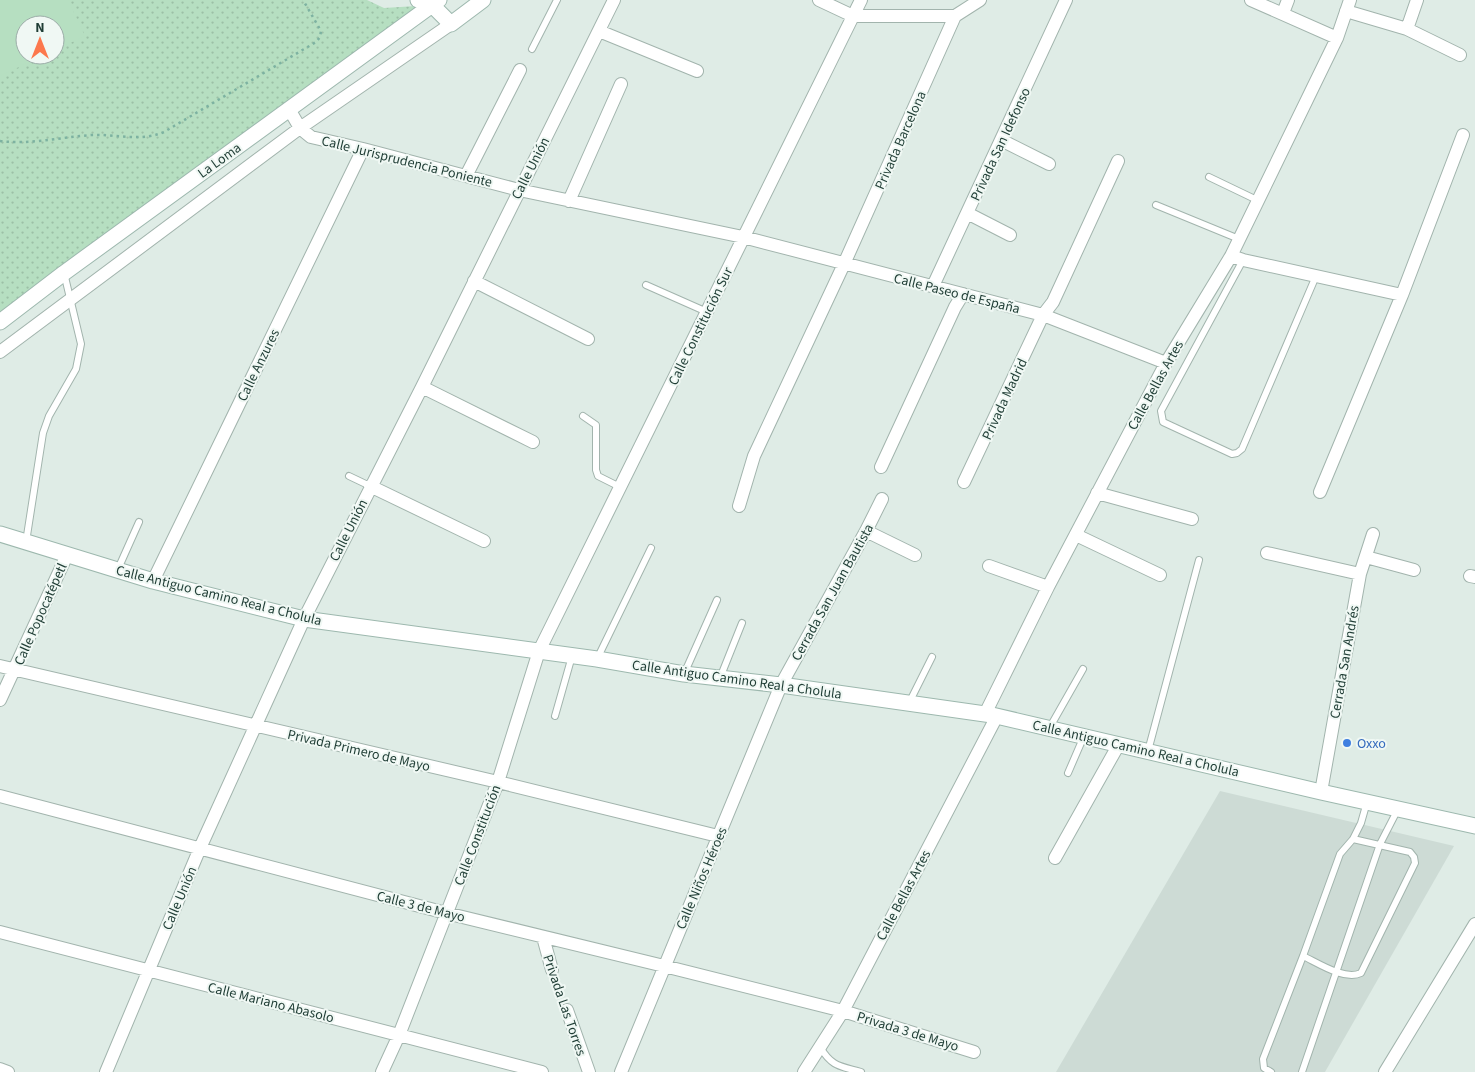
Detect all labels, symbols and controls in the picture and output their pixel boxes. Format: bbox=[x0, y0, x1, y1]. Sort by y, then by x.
north arrow bbox=[15, 15, 65, 65]
text: N bbox=[35, 18, 45, 38]
street label: Privada San Idefonso bbox=[966, 84, 1036, 204]
street label: Privada Barcelona bbox=[870, 88, 932, 193]
street label: Calle Jurisprudencia Poniente bbox=[319, 131, 494, 193]
street label: Calle Unión bbox=[507, 134, 555, 203]
street label: La Loma bbox=[194, 138, 246, 183]
street label: Calle Constitución Sur bbox=[664, 264, 738, 389]
street label: Calle Paseo de España bbox=[891, 269, 1022, 319]
street label: Calle Anzures bbox=[233, 326, 285, 405]
street label: Calle Bellas Artes bbox=[1123, 337, 1189, 434]
street label: Privada Madrid bbox=[977, 355, 1033, 444]
street label: Calle Unión bbox=[325, 496, 373, 565]
street label: Cerrada San Juan Bautista bbox=[787, 520, 879, 665]
street label: Calle Popocatépetl bbox=[9, 560, 73, 669]
street label: Calle Antiguo Camino Real a Cholula bbox=[114, 561, 324, 631]
street label: Cerrada San Andrés bbox=[1325, 604, 1365, 720]
street label: Calle Antiguo Camino Real a Cholula bbox=[631, 655, 843, 705]
street label: Calle Antiguo Camino Real a Cholula bbox=[1031, 715, 1241, 783]
street label: Privada Primero de Mayo bbox=[285, 725, 432, 777]
place label: Oxxo bbox=[1357, 734, 1386, 754]
marker: Oxxo bbox=[1341, 737, 1353, 749]
street label: Calle Constitución bbox=[450, 782, 506, 889]
street label: Calle Niños Héroes bbox=[671, 824, 733, 933]
street label: Calle Bellas Artes bbox=[872, 847, 936, 944]
street label: Calle Unión bbox=[158, 864, 202, 933]
street label: Calle 3 de Mayo bbox=[374, 886, 467, 928]
street label: Privada Las Torres bbox=[537, 952, 591, 1059]
street label: Calle Mariano Abasolo bbox=[206, 978, 336, 1028]
street label: Privada 3 de Mayo bbox=[854, 1007, 961, 1057]

